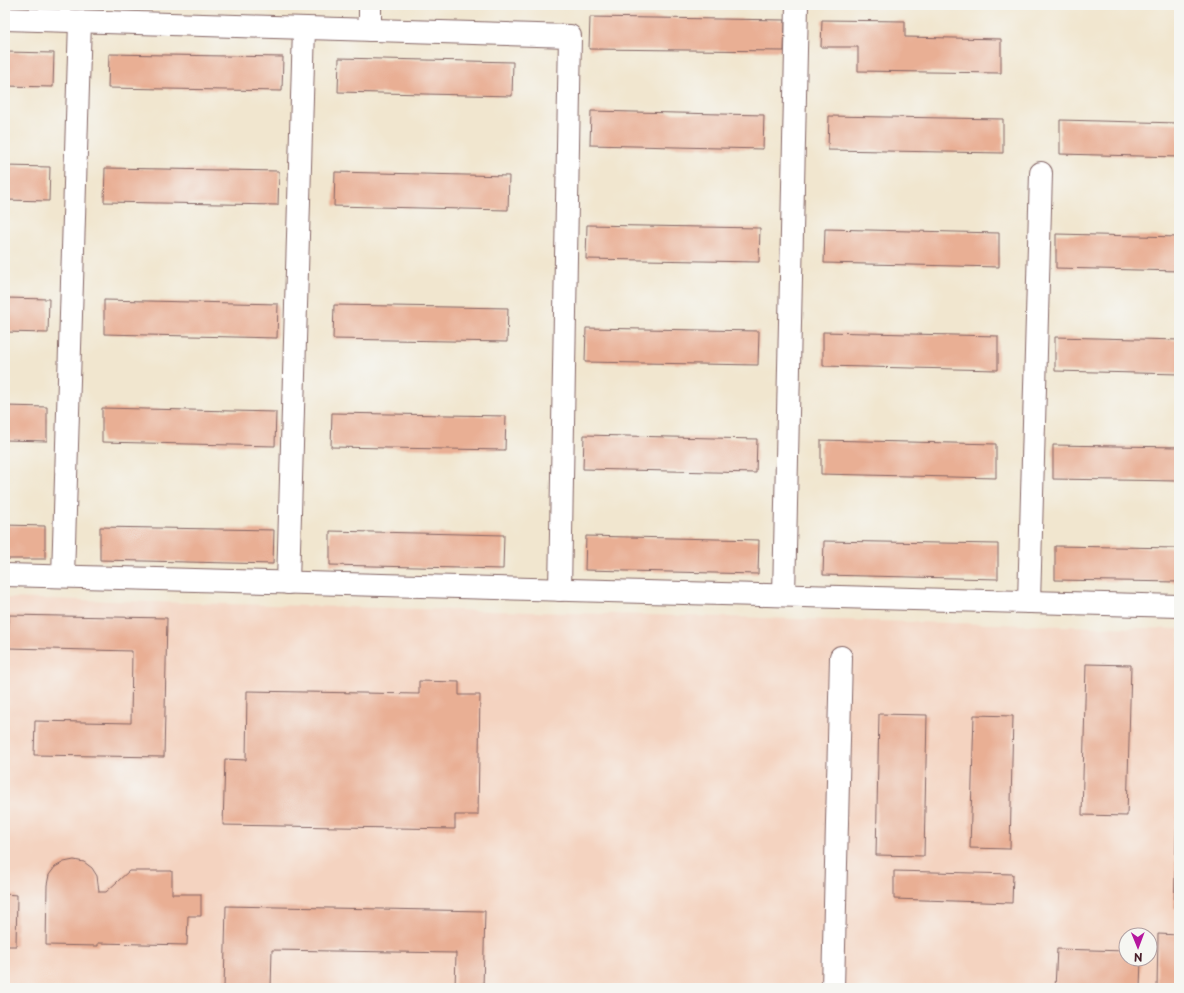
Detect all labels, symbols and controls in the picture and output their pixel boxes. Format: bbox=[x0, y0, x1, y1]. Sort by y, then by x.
north arrow bbox=[1118, 927, 1158, 967]
text: N bbox=[1133, 949, 1143, 966]

